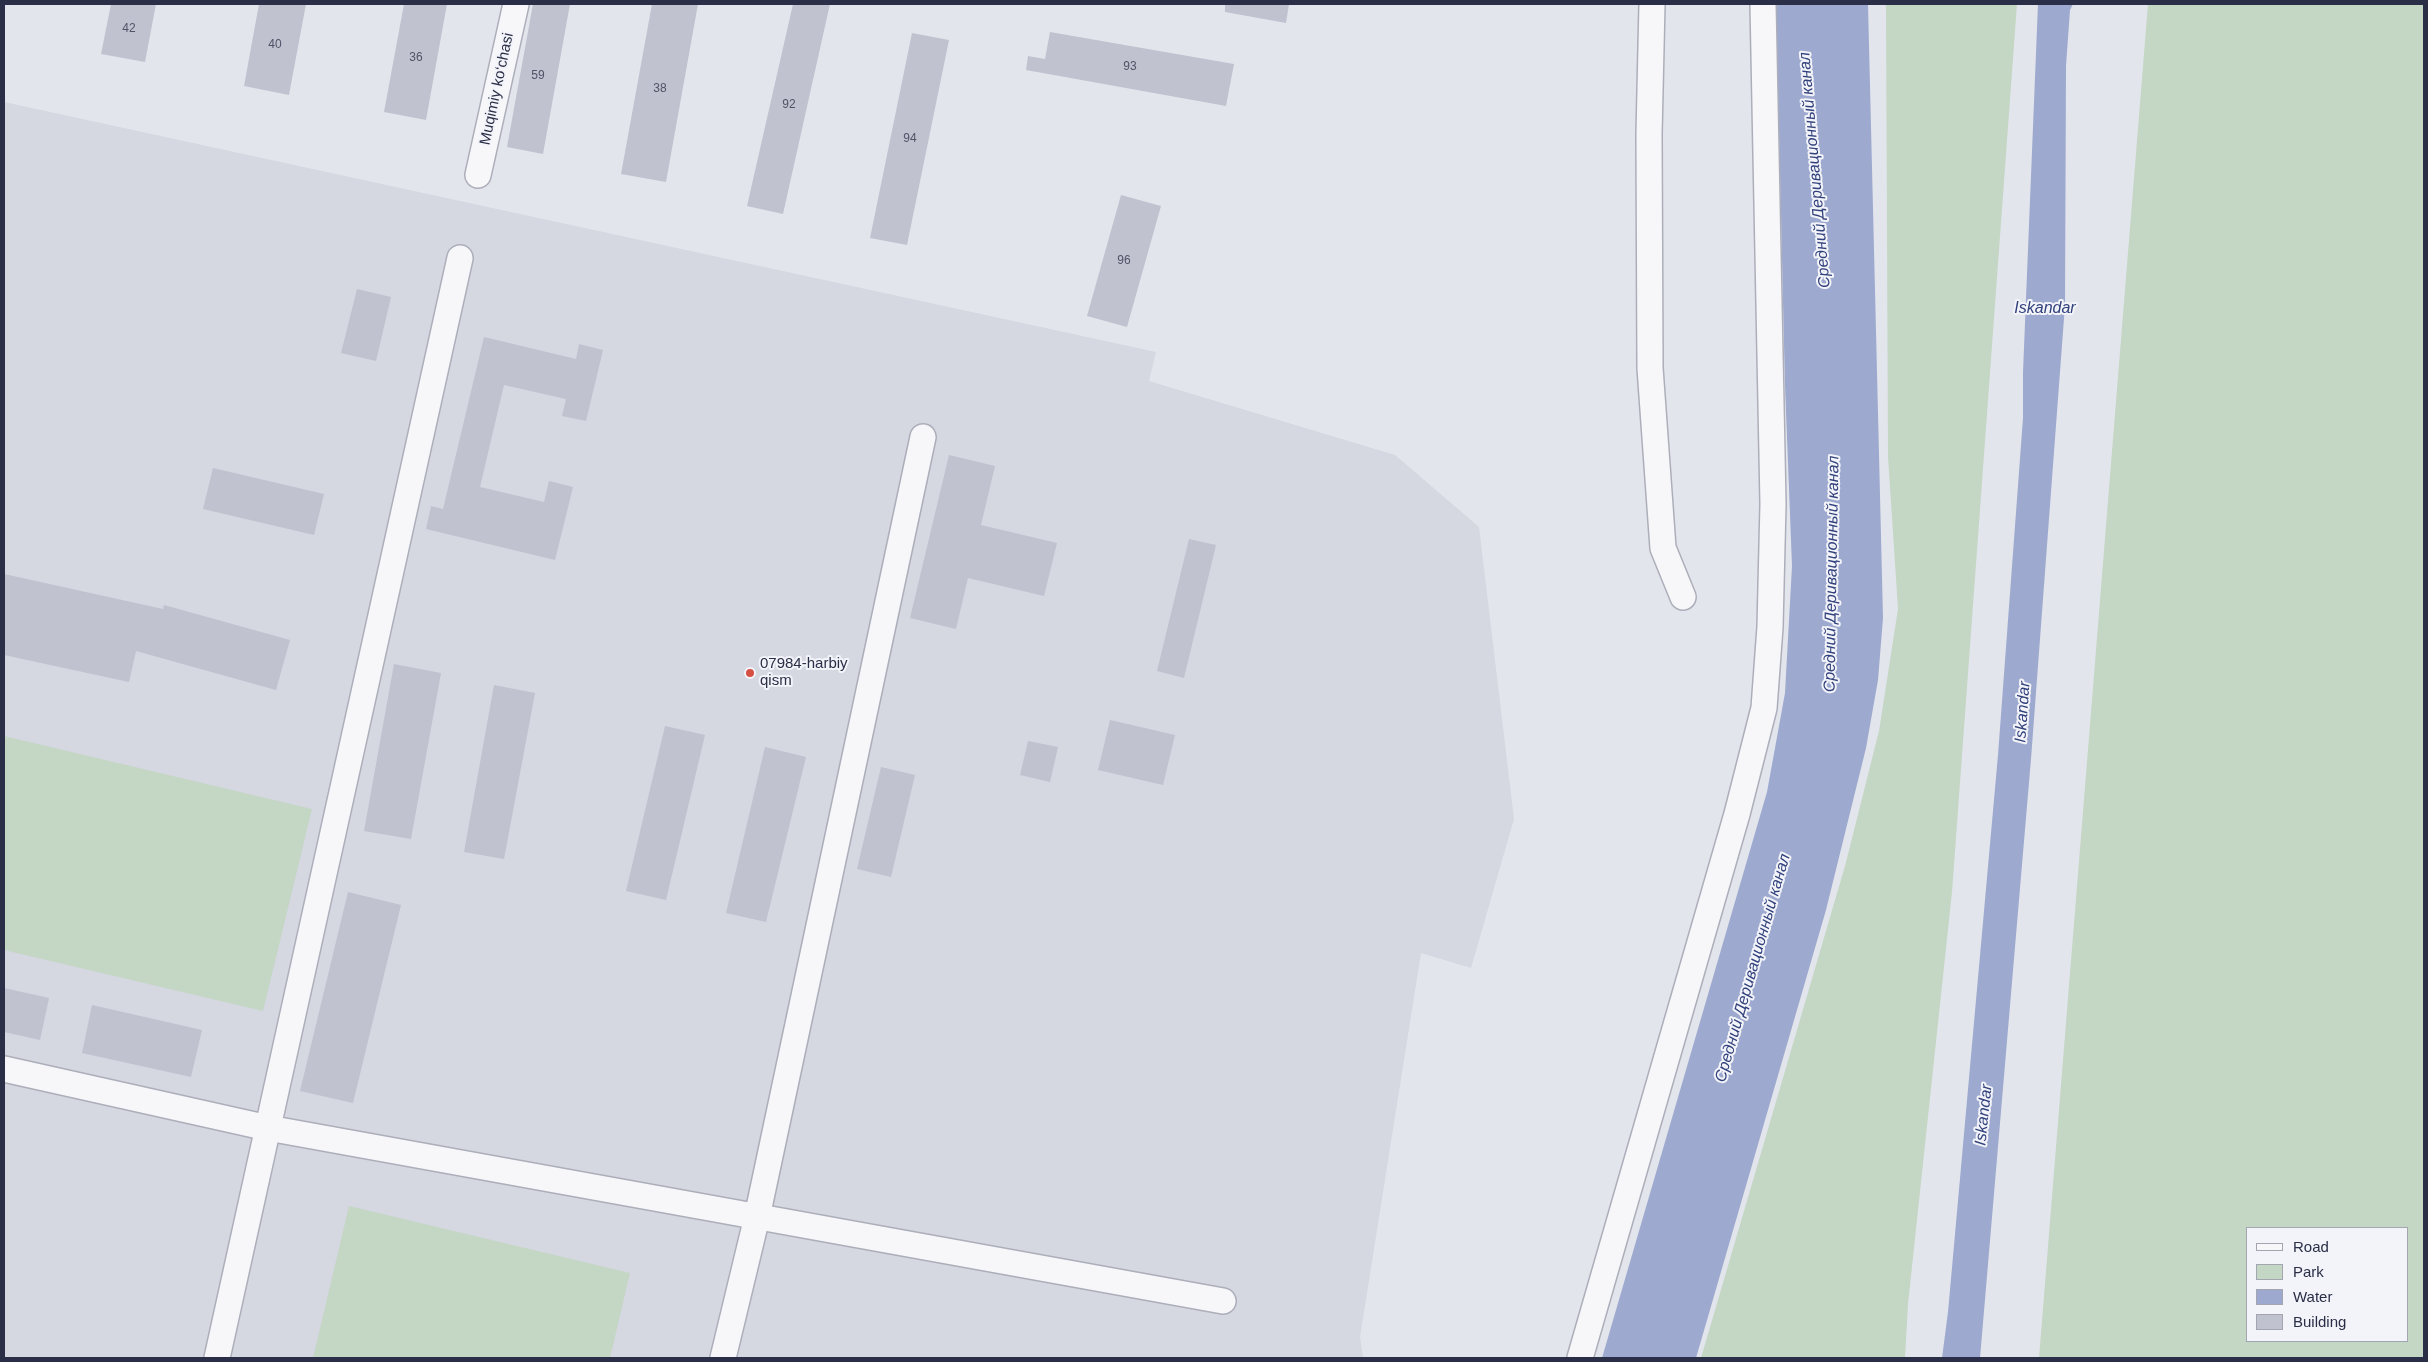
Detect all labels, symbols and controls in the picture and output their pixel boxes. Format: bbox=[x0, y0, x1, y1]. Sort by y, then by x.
house number: 42 bbox=[122, 22, 136, 36]
street label: Muqimiy ko‘chasi bbox=[476, 31, 518, 147]
house number: 40 bbox=[268, 38, 282, 52]
house number: 36 bbox=[409, 51, 423, 65]
water label: Средний Деривационный канал bbox=[1795, 51, 1835, 289]
house number: 93 bbox=[1123, 60, 1137, 74]
house number: 59 bbox=[531, 69, 545, 83]
house number: 38 bbox=[653, 82, 667, 96]
house number: 92 bbox=[782, 98, 796, 112]
house number: 94 bbox=[903, 132, 917, 146]
house number: 96 bbox=[1117, 254, 1131, 268]
water label: Iskandar bbox=[2014, 299, 2076, 319]
water label: Средний Деривационный канал bbox=[1820, 456, 1844, 692]
place label: 07984-harbiy qism bbox=[760, 655, 848, 690]
marker: 07984-harbiy qism bbox=[744, 667, 756, 679]
water label: Iskandar bbox=[2011, 681, 2035, 743]
water label: Средний Деривационный канал bbox=[1711, 852, 1795, 1084]
water label: Iskandar bbox=[1971, 1083, 1997, 1147]
legend bbox=[2246, 1227, 2408, 1342]
text: Road bbox=[2293, 1238, 2329, 1255]
text: Park bbox=[2293, 1263, 2324, 1280]
text: Water bbox=[2293, 1288, 2332, 1305]
text: Building bbox=[2293, 1313, 2346, 1330]

